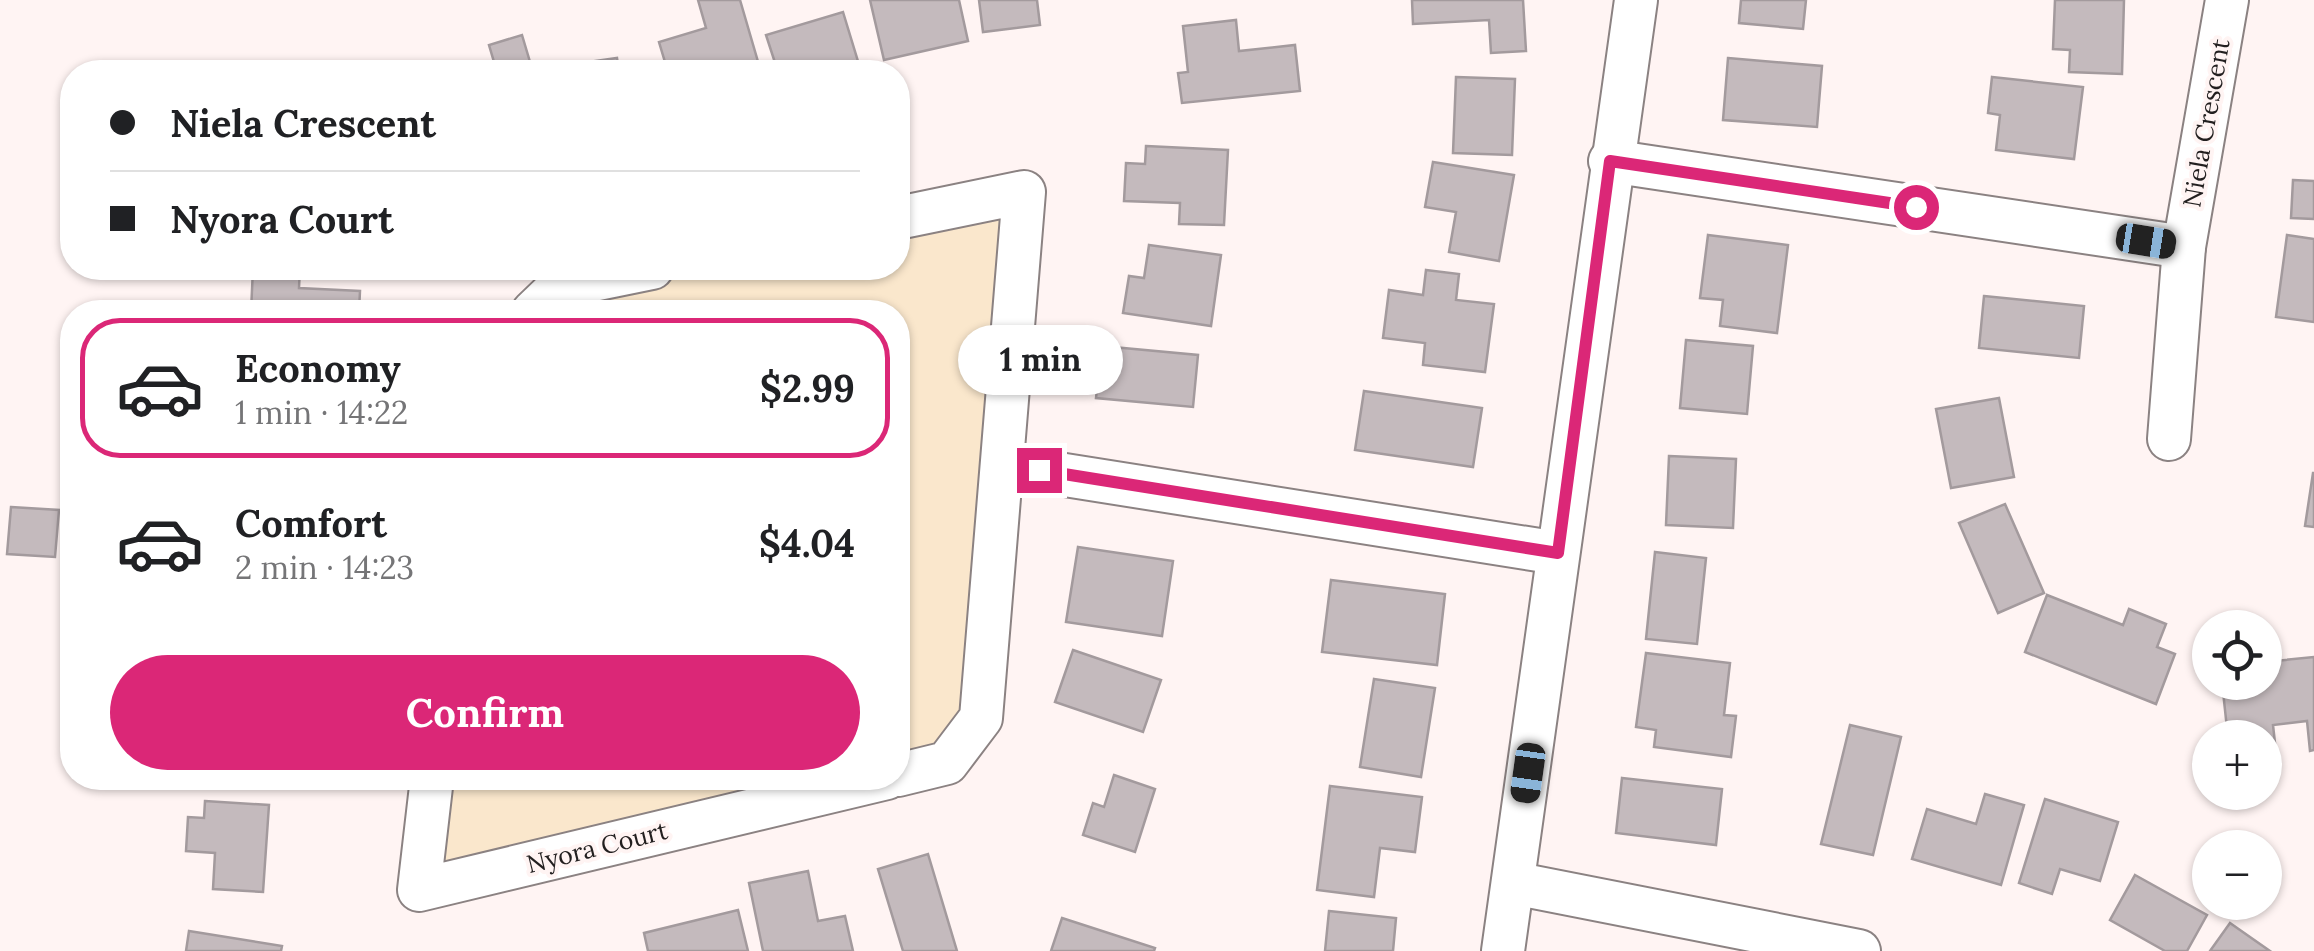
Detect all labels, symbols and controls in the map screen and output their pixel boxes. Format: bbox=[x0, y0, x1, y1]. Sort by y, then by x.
street label: Niela Crescent bbox=[2175, 36, 2237, 210]
text: Niela Crescent bbox=[170, 99, 436, 147]
route start bbox=[1894, 185, 1939, 230]
text: Nyora Court bbox=[170, 195, 394, 243]
car bbox=[2114, 221, 2178, 261]
callout: 1 min bbox=[956, 325, 1122, 395]
text: 1 min bbox=[1000, 339, 1081, 380]
icon: car bbox=[115, 343, 205, 433]
text: Economy bbox=[235, 344, 401, 392]
text: $2.99 bbox=[760, 364, 855, 412]
text: 1 min · 14:22 bbox=[235, 392, 408, 433]
route end bbox=[1017, 448, 1062, 493]
icon: car bbox=[115, 498, 205, 588]
text: Comfort bbox=[235, 499, 387, 547]
text: $4.04 bbox=[759, 519, 855, 567]
text: 2 min · 14:23 bbox=[235, 547, 414, 588]
map controls bbox=[2192, 610, 2282, 920]
button: locate bbox=[2192, 610, 2282, 700]
button: Confirm bbox=[110, 655, 860, 770]
button: + bbox=[2192, 720, 2282, 810]
car bbox=[1509, 741, 1547, 805]
street label: Nyora Court bbox=[523, 814, 671, 880]
button: − bbox=[2192, 830, 2282, 920]

